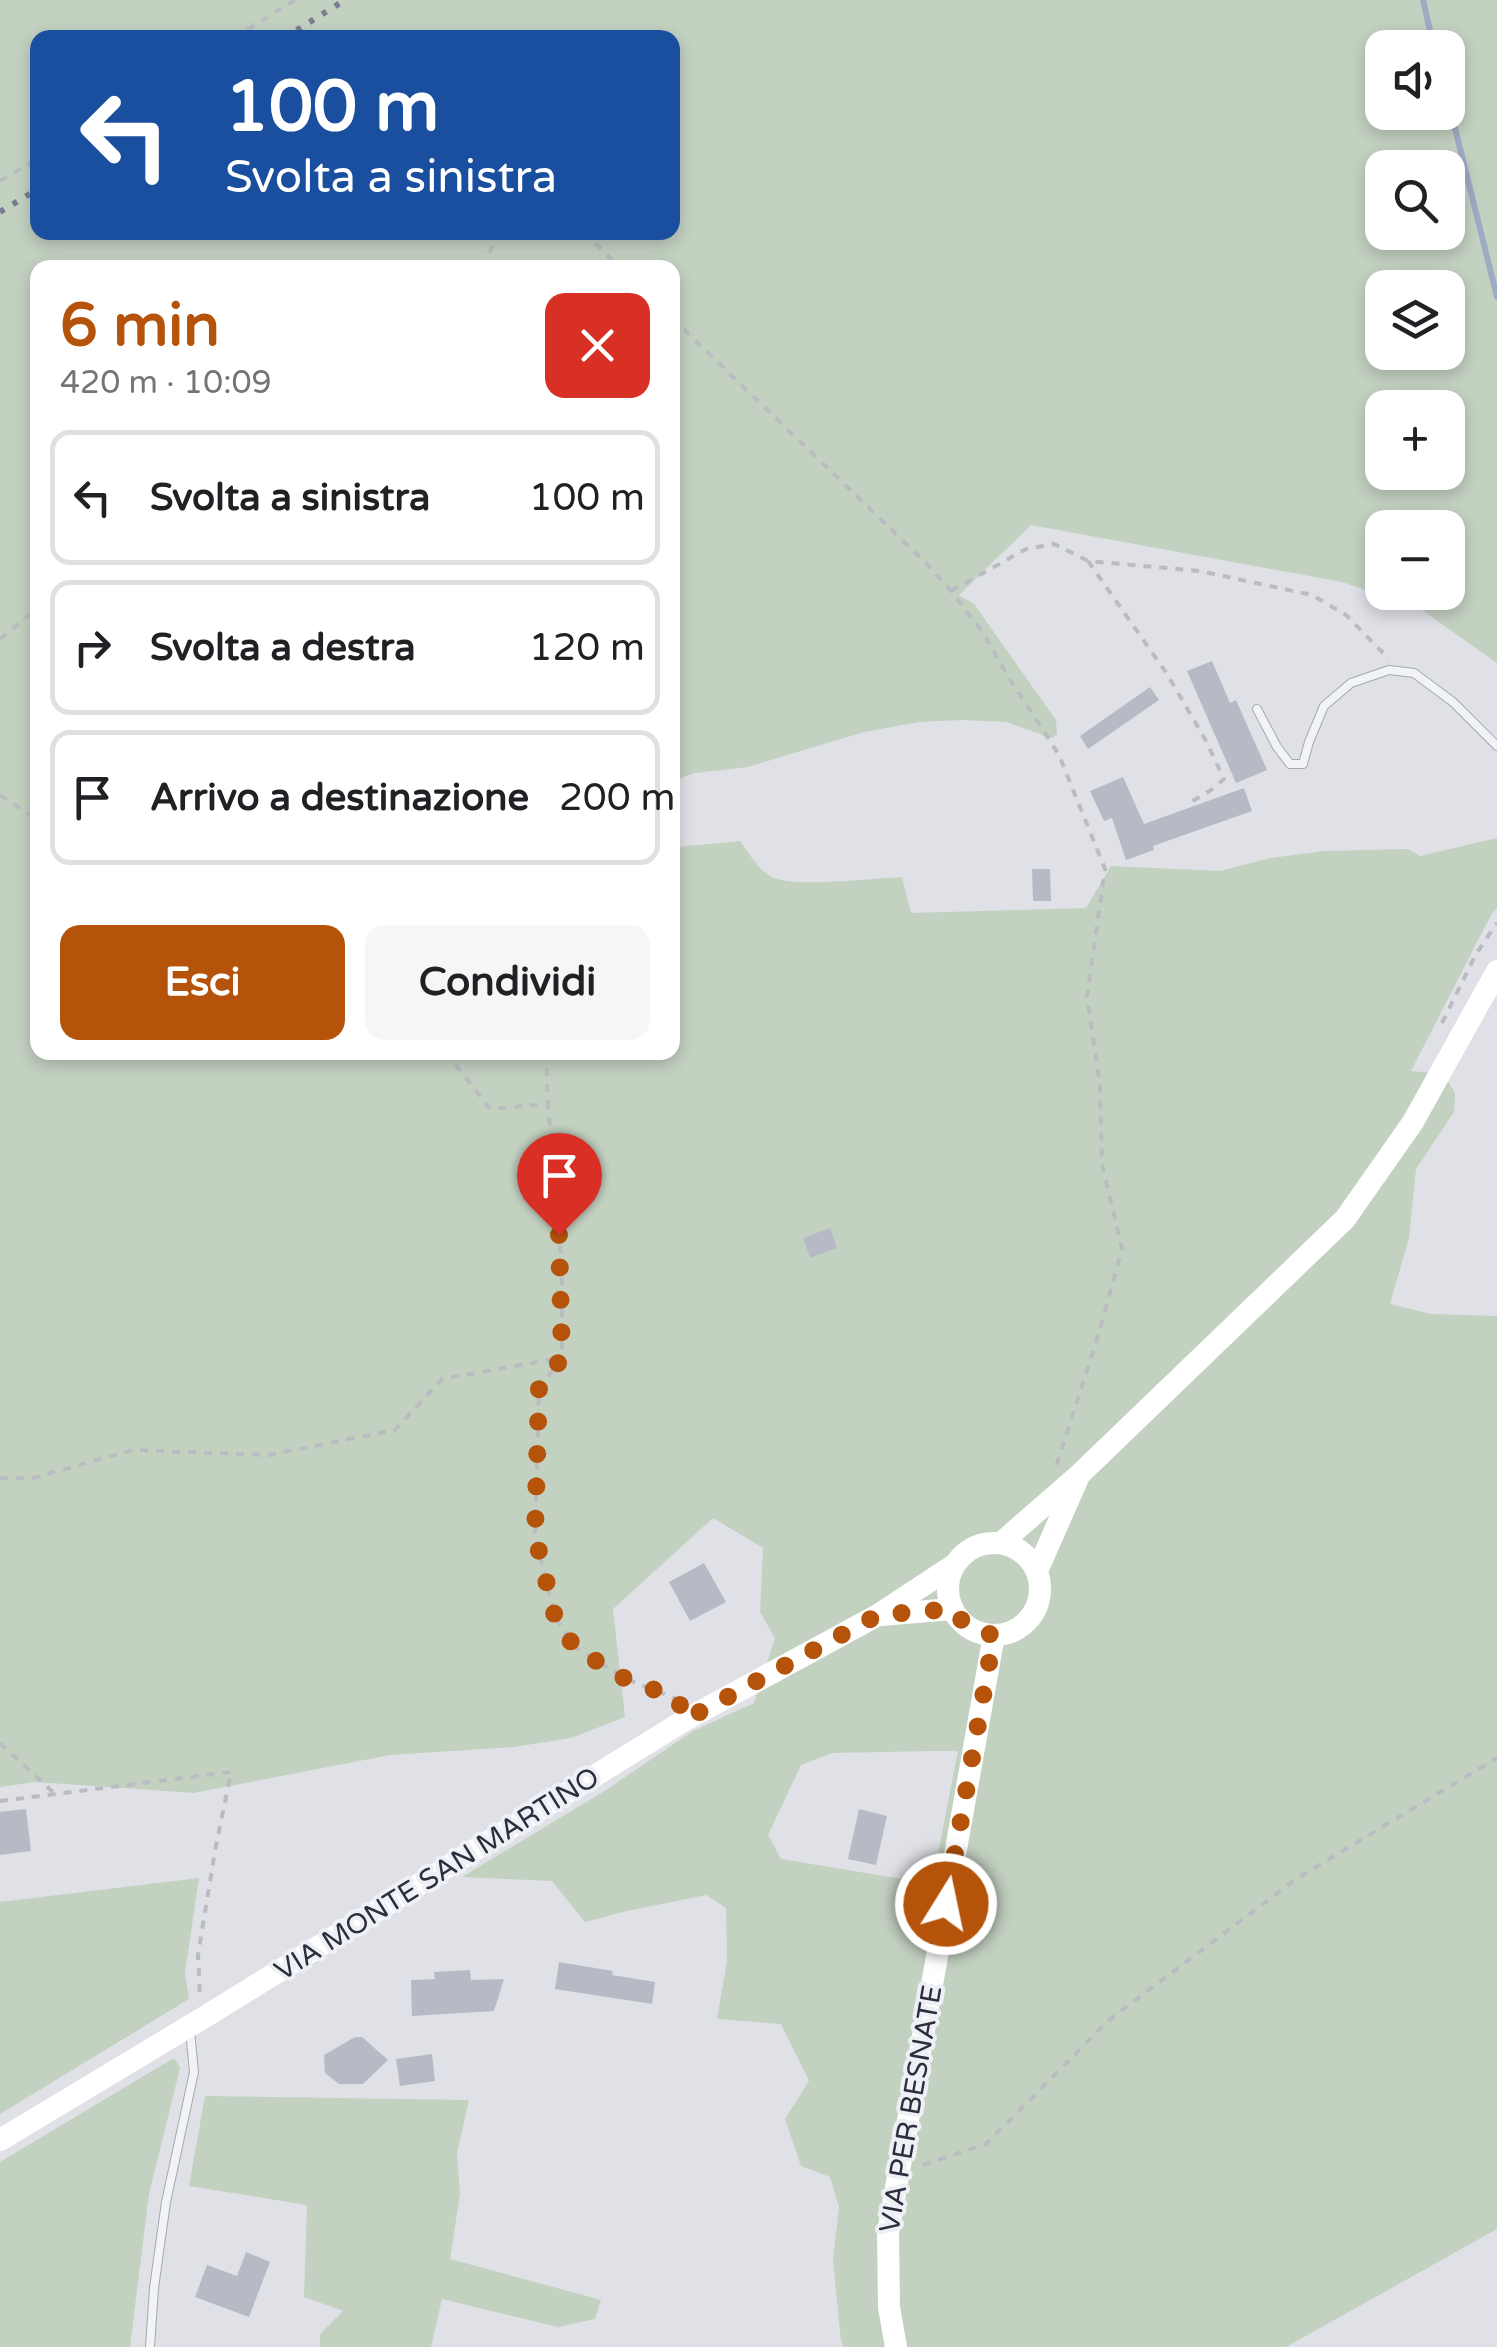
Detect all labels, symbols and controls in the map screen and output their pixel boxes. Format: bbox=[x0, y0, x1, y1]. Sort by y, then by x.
map controls bbox=[1365, 30, 1465, 610]
button: sound bbox=[1365, 30, 1465, 130]
text: 100 m bbox=[225, 66, 439, 150]
icon: left bbox=[60, 70, 190, 200]
button: search bbox=[1365, 150, 1465, 250]
text: Svolta a sinistra bbox=[225, 151, 557, 205]
button: layers bbox=[1365, 270, 1465, 370]
text: 6 min bbox=[60, 290, 220, 362]
button: close bbox=[545, 293, 650, 398]
text: 420 m · 10:09 bbox=[60, 364, 272, 402]
button: + bbox=[1365, 390, 1465, 490]
icon: left bbox=[65, 470, 120, 525]
text: Svolta a sinistra bbox=[150, 475, 430, 521]
text: 100 m bbox=[529, 475, 645, 521]
button: − bbox=[1365, 510, 1465, 610]
icon: right bbox=[65, 620, 120, 675]
text: Svolta a destra bbox=[150, 625, 416, 671]
text: 120 m bbox=[529, 625, 645, 671]
icon: arrive bbox=[65, 770, 120, 825]
text: Arrivo a destinazione bbox=[150, 775, 529, 821]
text: 200 m bbox=[559, 775, 675, 821]
button: Esci bbox=[60, 925, 345, 1040]
button: Condividi bbox=[365, 925, 650, 1040]
pin bbox=[517, 1133, 602, 1236]
icon: arrive bbox=[532, 1148, 587, 1203]
street label: VIA MONTE SAN MARTINO bbox=[269, 1760, 605, 1988]
position arrow bbox=[894, 1852, 998, 1956]
street label: VIA PER BESNATE bbox=[873, 1983, 949, 2235]

